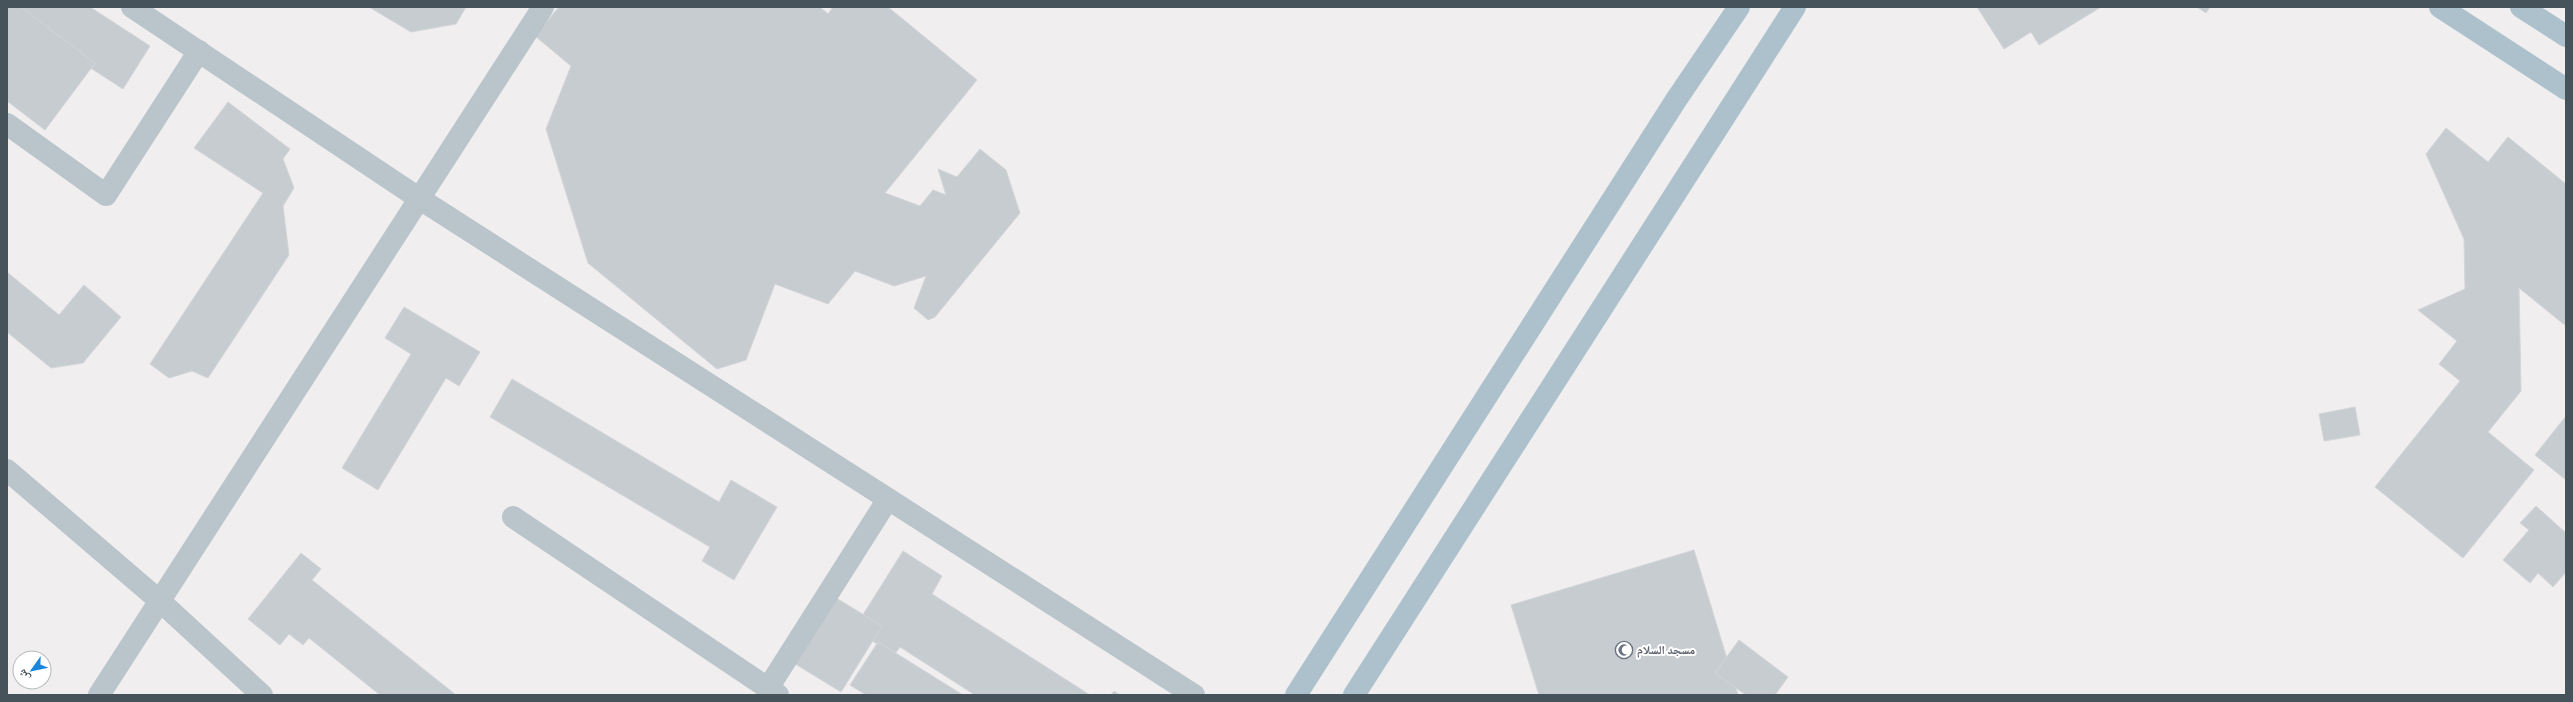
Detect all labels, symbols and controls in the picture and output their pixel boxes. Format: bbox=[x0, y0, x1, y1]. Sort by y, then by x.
mosque icon: مسجد السلام bbox=[1614, 640, 1634, 660]
place label: مسجد السلام bbox=[1637, 643, 1696, 658]
north arrow bbox=[12, 650, 52, 690]
text: ش bbox=[15, 666, 34, 684]

